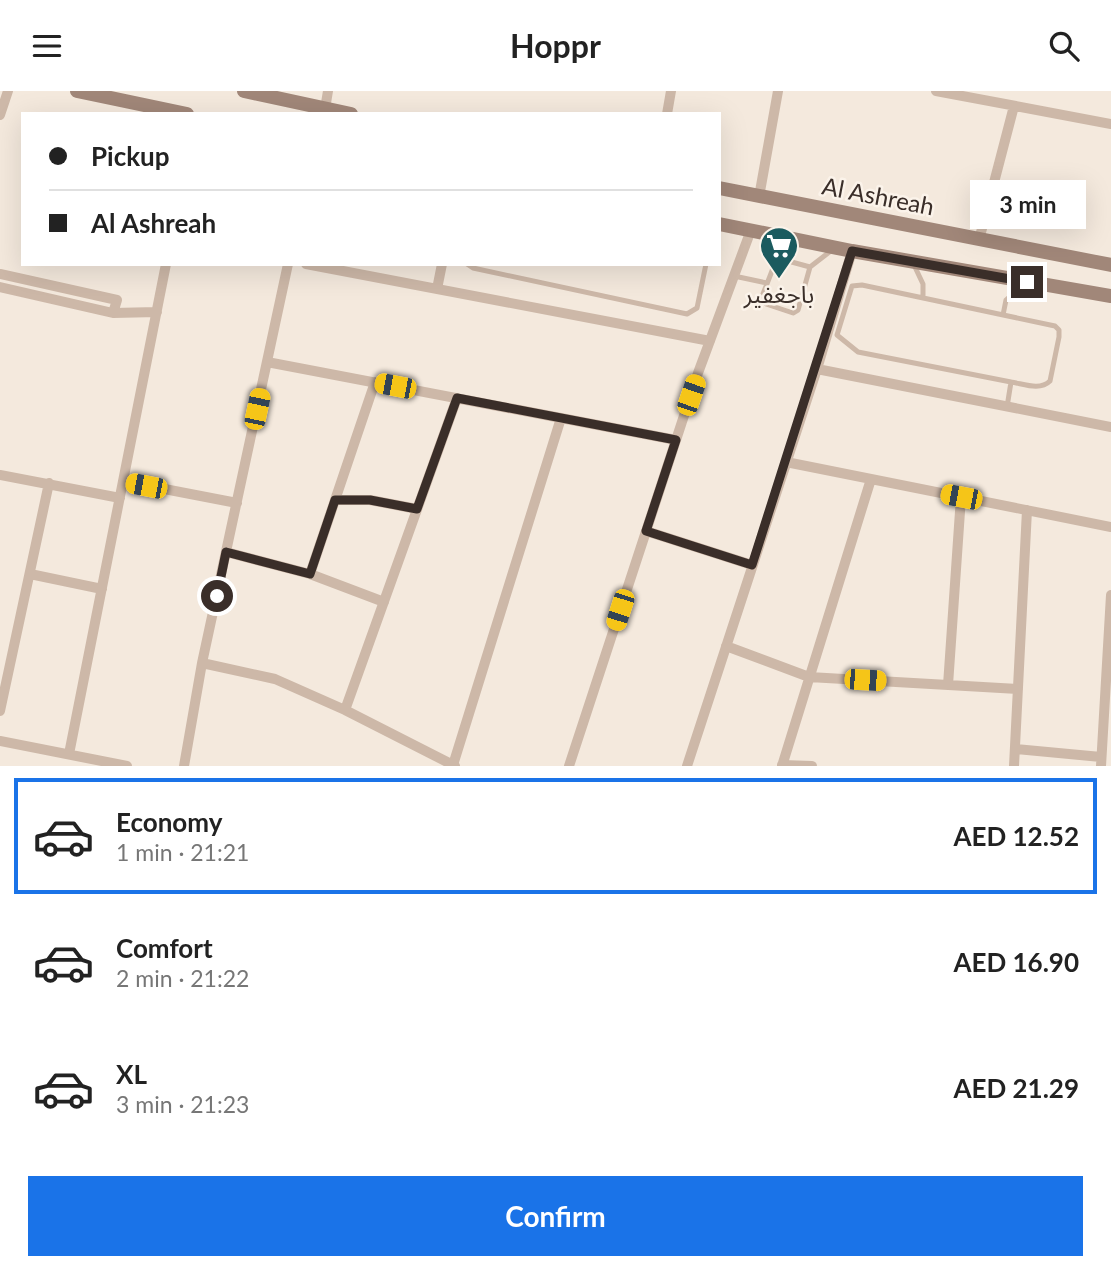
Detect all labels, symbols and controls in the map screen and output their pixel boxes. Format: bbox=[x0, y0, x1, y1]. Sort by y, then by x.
text: Hoppr bbox=[510, 26, 601, 65]
icon: menu bbox=[28, 27, 66, 65]
icon: search bbox=[1045, 27, 1083, 65]
text: Pickup bbox=[91, 140, 170, 172]
street label: Al Ashreah bbox=[820, 170, 937, 221]
callout: 3 min bbox=[969, 181, 1085, 229]
text: 3 min bbox=[999, 190, 1057, 218]
text: Al Ashreah bbox=[91, 207, 216, 239]
supermarket icon: باجغفير bbox=[758, 225, 800, 280]
route end bbox=[1011, 266, 1043, 298]
place label: باجغفير bbox=[743, 279, 814, 309]
car bbox=[373, 372, 418, 400]
car bbox=[675, 372, 708, 418]
car bbox=[243, 386, 272, 432]
car bbox=[124, 472, 169, 500]
car bbox=[939, 483, 984, 511]
route start bbox=[201, 580, 233, 612]
car bbox=[604, 587, 637, 633]
car bbox=[844, 668, 887, 692]
icon: car bbox=[32, 805, 95, 868]
text: Economy bbox=[116, 806, 222, 838]
text: AED 12.52 bbox=[953, 820, 1079, 852]
text: 1 min · 21:21 bbox=[116, 838, 249, 866]
icon: car bbox=[32, 931, 95, 994]
text: Comfort bbox=[116, 932, 213, 964]
text: AED 16.90 bbox=[953, 946, 1079, 978]
text: 2 min · 21:22 bbox=[116, 964, 249, 992]
icon: car bbox=[32, 1057, 95, 1120]
text: XL bbox=[116, 1058, 147, 1090]
text: AED 21.29 bbox=[953, 1072, 1079, 1104]
text: 3 min · 21:23 bbox=[116, 1090, 249, 1118]
button: Confirm bbox=[28, 1176, 1083, 1256]

